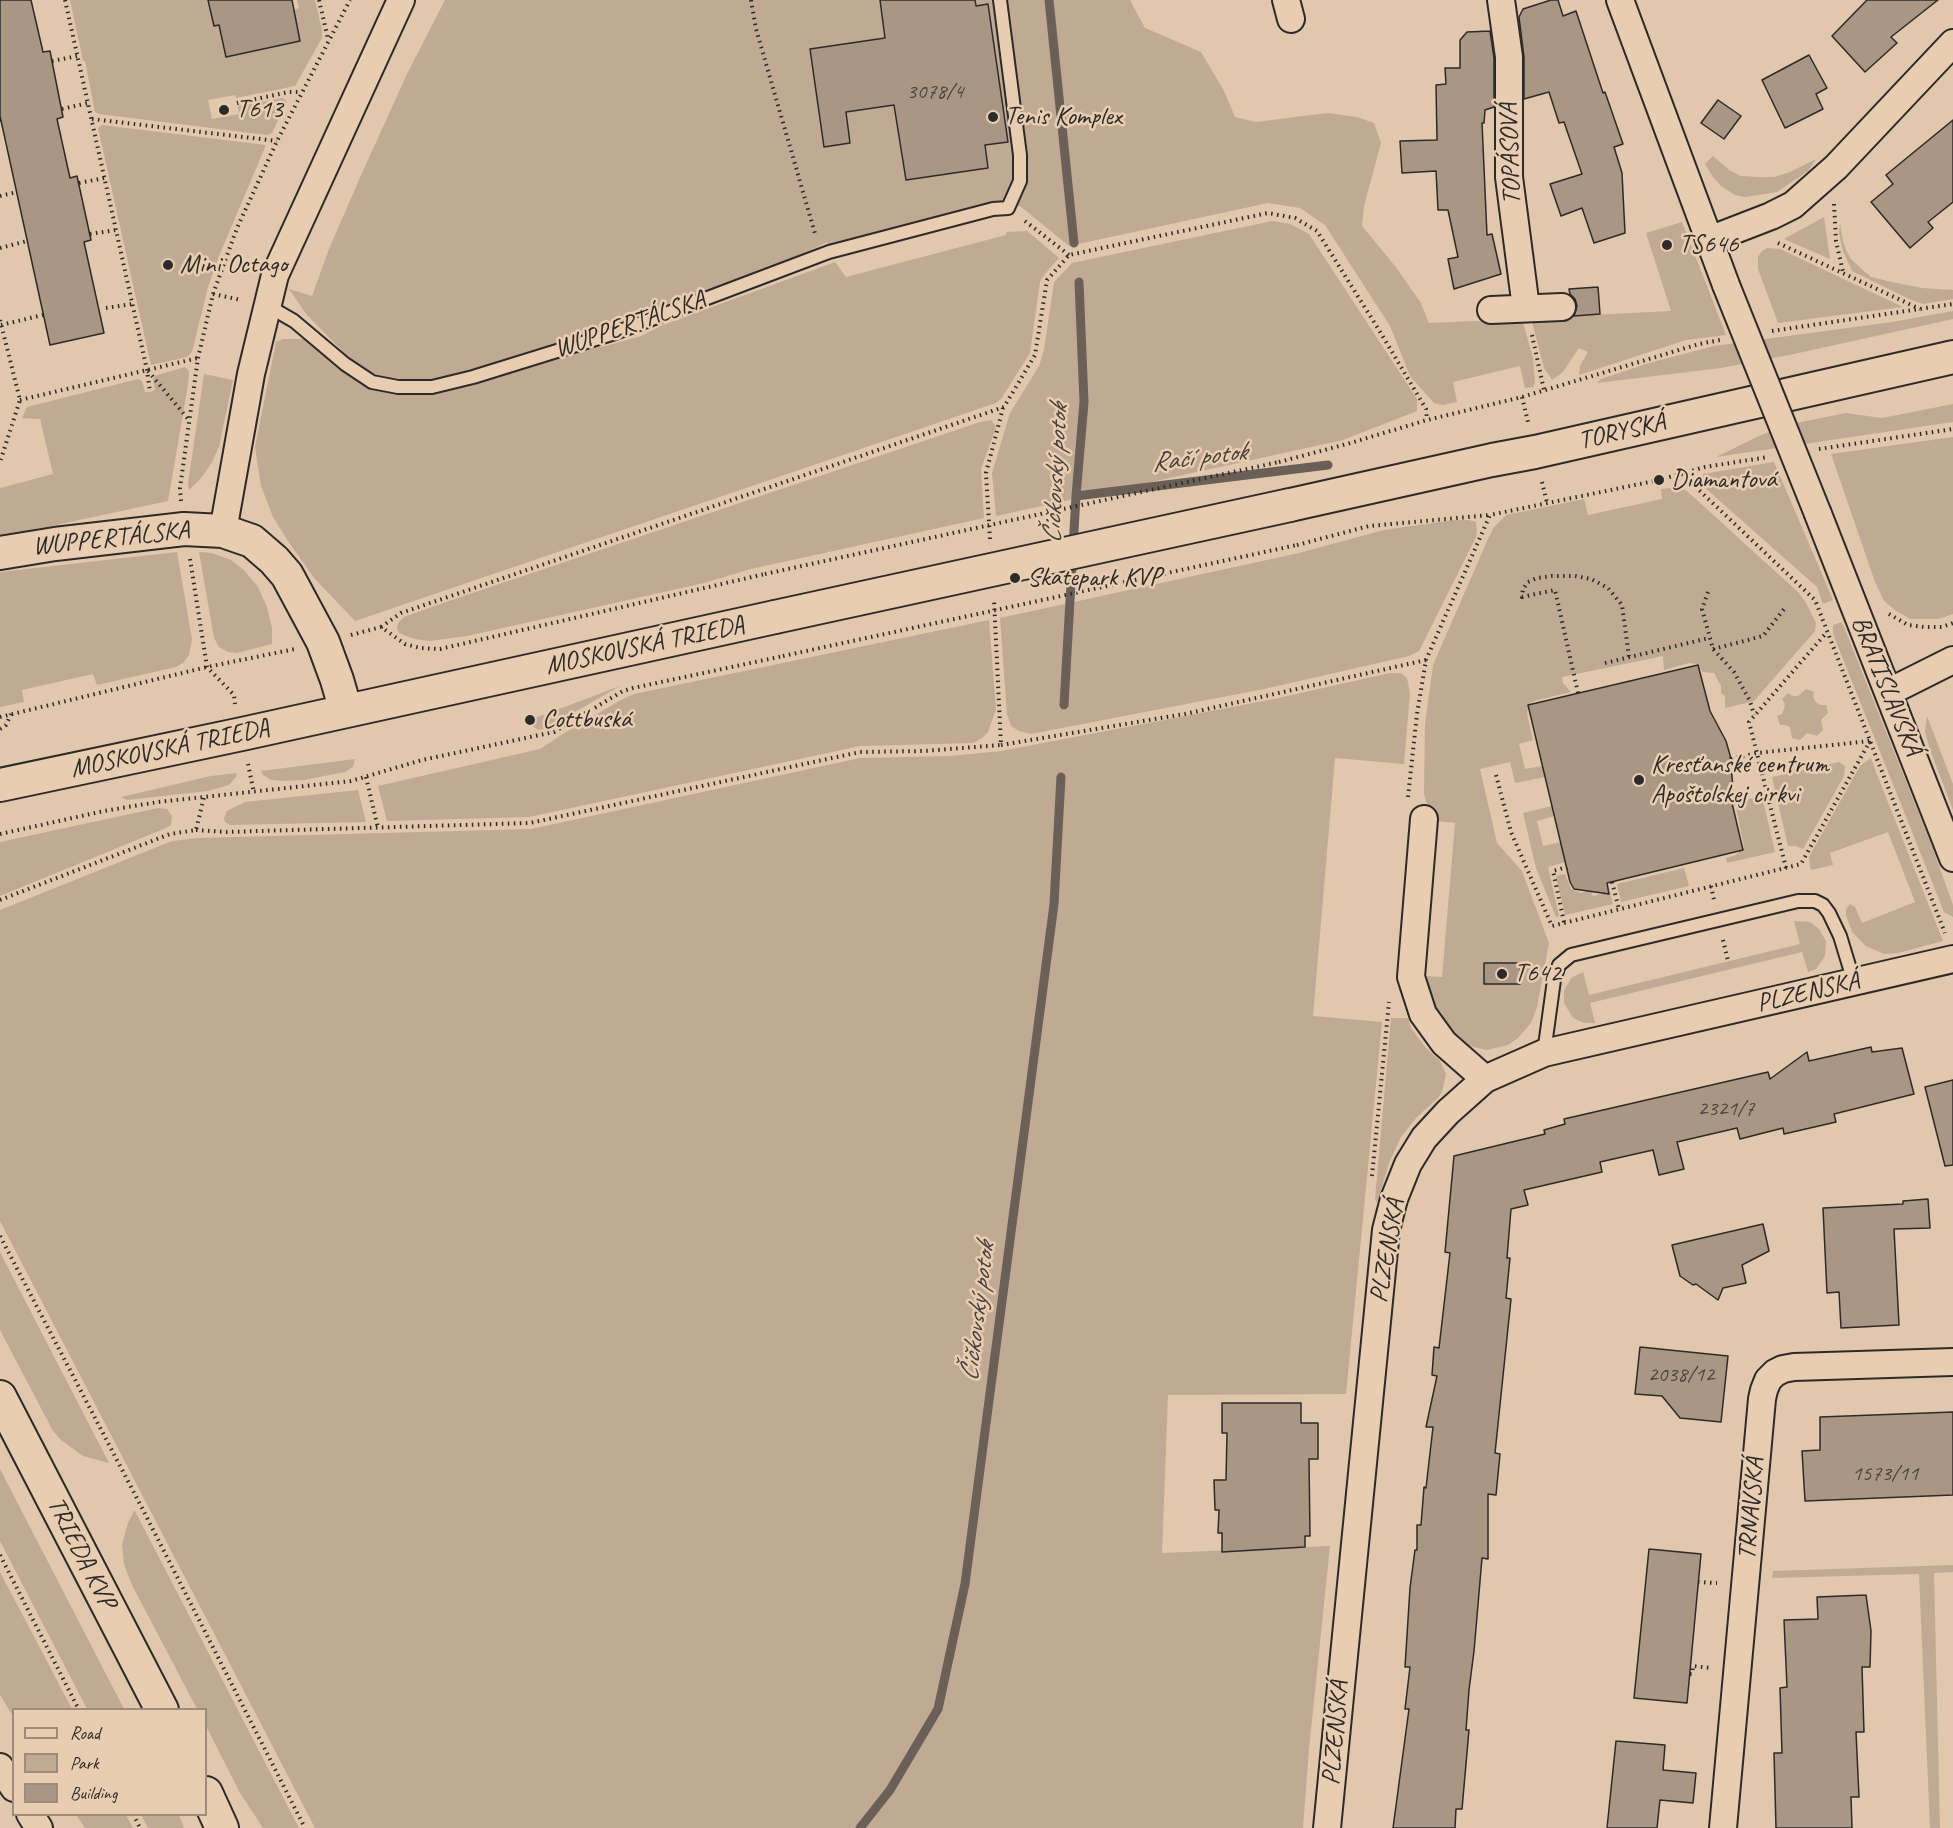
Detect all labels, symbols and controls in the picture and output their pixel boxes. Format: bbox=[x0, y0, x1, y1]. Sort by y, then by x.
house number: 3078/4 bbox=[907, 79, 963, 105]
place label: T613 bbox=[236, 94, 283, 126]
place label: Tenis Komplex bbox=[1005, 101, 1122, 133]
marker: T613 bbox=[217, 103, 231, 117]
street label: TOPÁSOVÁ bbox=[1494, 103, 1528, 205]
marker: Tenis Komplex bbox=[986, 110, 1000, 124]
place label: TS646 bbox=[1679, 229, 1738, 261]
marker: TS646 bbox=[1660, 238, 1674, 252]
place label: Mini Octago bbox=[180, 249, 287, 281]
marker: Mini Octago bbox=[161, 258, 175, 272]
street label: WUPPERTÁLSKA bbox=[550, 285, 710, 365]
water label: Čičkovský potok bbox=[1036, 404, 1076, 544]
street label: TORYSKÁ bbox=[1576, 407, 1668, 457]
water label: Račí potok bbox=[1150, 436, 1248, 480]
place label: Diamantová bbox=[1671, 464, 1777, 496]
marker: Diamantová bbox=[1652, 473, 1666, 487]
street label: WUPPERTÁLSKA bbox=[31, 515, 191, 563]
place label: Skatepark KVP bbox=[1027, 562, 1161, 594]
marker: Skatepark KVP bbox=[1008, 571, 1022, 585]
street label: MOSKOVSKÁ TRIEDA bbox=[543, 610, 747, 682]
street label: BRATISLAVSKÁ bbox=[1844, 612, 1928, 760]
place label: Cottbuská bbox=[542, 704, 631, 736]
street label: MOSKOVSKÁ TRIEDA bbox=[68, 713, 272, 785]
marker: Cottbuská bbox=[523, 713, 537, 727]
place label: Kresťanské centrum Apoštolskej cirkvi bbox=[1651, 749, 1829, 810]
marker: Kresťanské centrum Apoštolskej cirkvi bbox=[1632, 773, 1646, 787]
place label: T642 bbox=[1514, 958, 1561, 990]
street label: PLZENSKÁ bbox=[1754, 966, 1862, 1020]
marker: T642 bbox=[1495, 967, 1509, 981]
house number: 2321/7 bbox=[1698, 1096, 1754, 1122]
street label: PLZENSKÁ bbox=[1364, 1197, 1412, 1305]
water label: Čičkovský potok bbox=[953, 1241, 1003, 1383]
house number: 2038/12 bbox=[1648, 1362, 1714, 1388]
street label: TRNAVSKÁ bbox=[1732, 1457, 1772, 1561]
house number: 1573/11 bbox=[1852, 1461, 1918, 1487]
street label: TRIEDA KVP bbox=[40, 1492, 122, 1614]
street label: PLZENSKÁ bbox=[1316, 1680, 1356, 1786]
legend bbox=[12, 1708, 207, 1816]
text: Road bbox=[70, 1722, 100, 1744]
text: Park bbox=[70, 1752, 99, 1774]
text: Building bbox=[70, 1782, 117, 1804]

